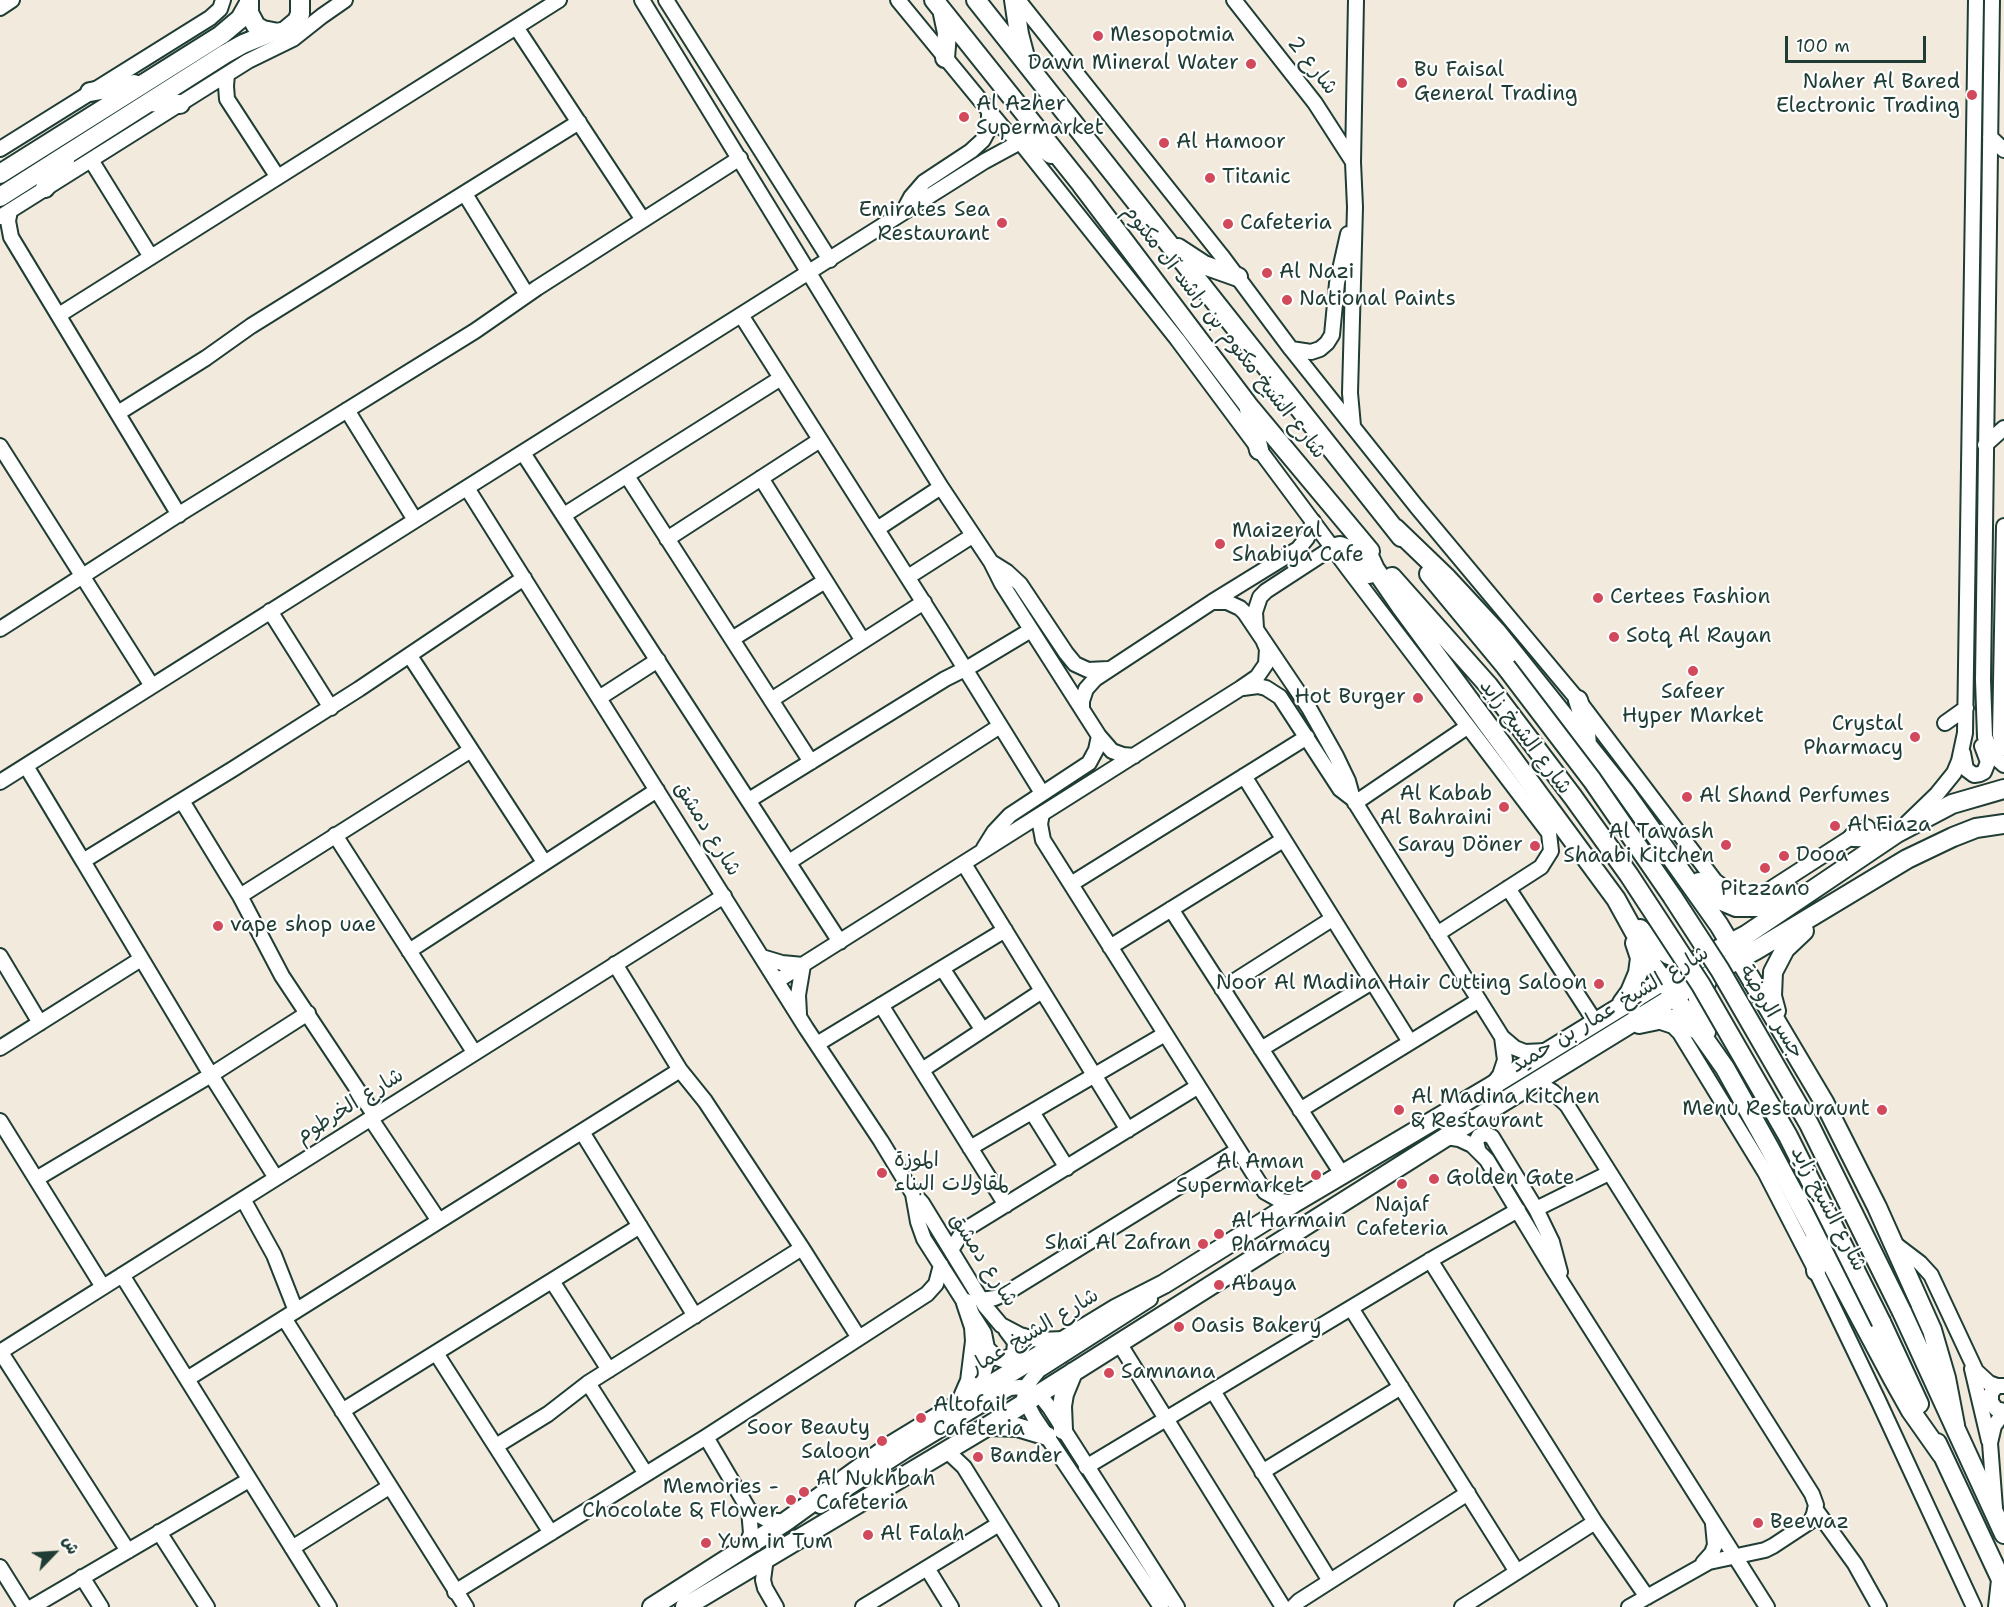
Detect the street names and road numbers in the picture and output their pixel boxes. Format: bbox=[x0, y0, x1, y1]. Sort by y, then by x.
street label: شارع 2 bbox=[1281, 32, 1343, 100]
street label: شارع الشيخ مكتوم بن راشد آل مكتوم bbox=[1117, 200, 1331, 464]
street label: شارع الشيخ زايد bbox=[1473, 674, 1577, 800]
street label: شارع دمشق bbox=[668, 777, 746, 881]
street label: شارع الشيخ عمار بن حميد bbox=[1507, 941, 1713, 1079]
street label: جسر الروضة bbox=[1733, 960, 1809, 1064]
street label: شارع الخرطوم bbox=[291, 1063, 409, 1149]
street label: شارع الشيخ زايد bbox=[1784, 1142, 1872, 1276]
street label: شارع دمشق bbox=[943, 1208, 1023, 1312]
street label: شارع الشيخ عمار bbox=[964, 1283, 1104, 1381]

